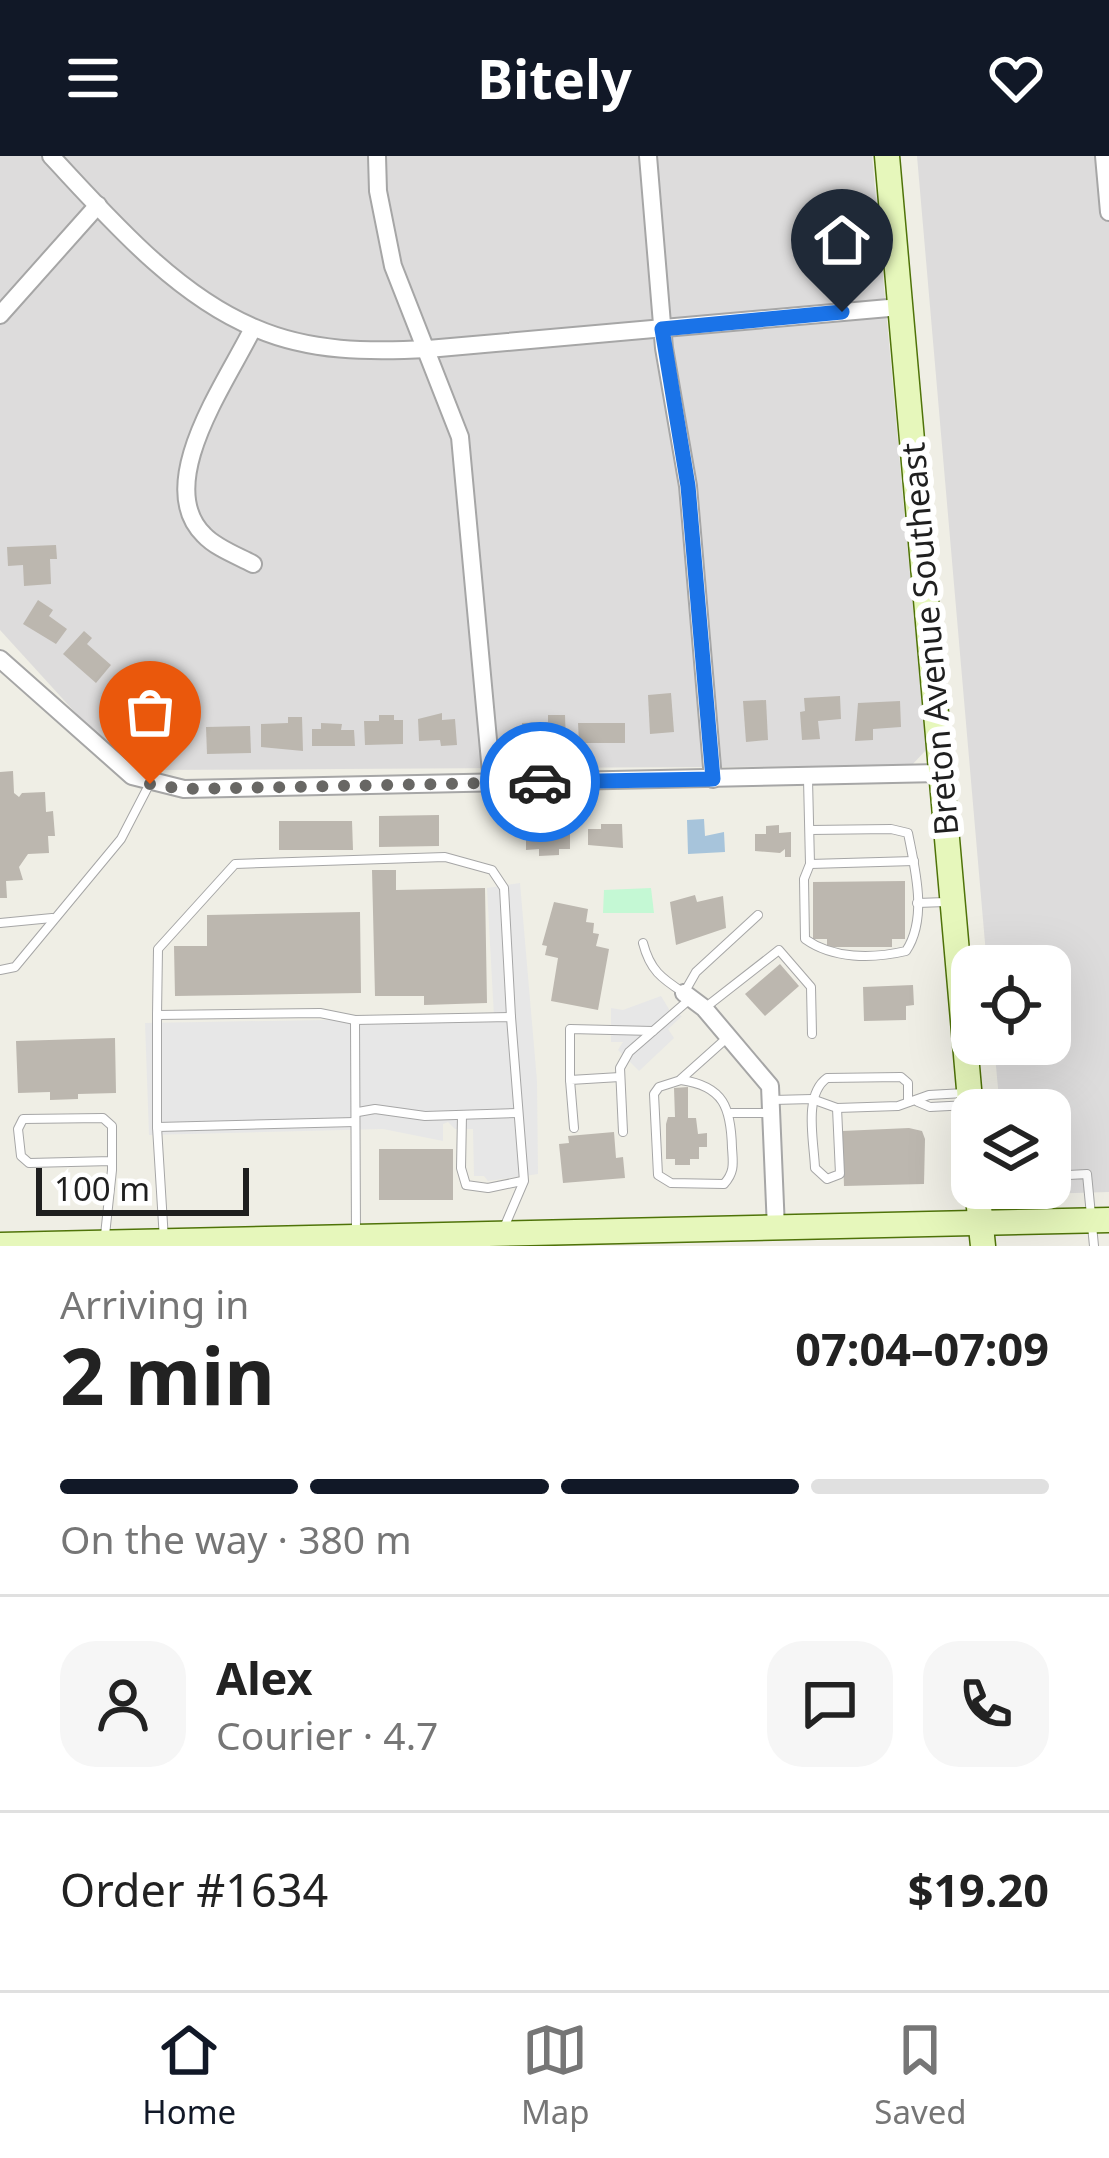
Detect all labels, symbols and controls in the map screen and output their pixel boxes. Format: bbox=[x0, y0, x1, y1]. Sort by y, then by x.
text: Bitely bbox=[477, 41, 632, 115]
icon: menu bbox=[60, 45, 126, 111]
icon: heart bbox=[983, 45, 1049, 111]
pin bbox=[791, 189, 893, 312]
icon: home bbox=[809, 207, 875, 273]
street label: Breton Avenue Southeast bbox=[889, 441, 969, 837]
pin bbox=[99, 661, 201, 784]
icon: bag bbox=[117, 679, 183, 745]
courier bbox=[480, 722, 600, 842]
icon: car bbox=[507, 749, 573, 815]
map controls bbox=[951, 945, 1071, 1209]
button: locate bbox=[951, 945, 1071, 1065]
button: layers bbox=[951, 1089, 1071, 1209]
scale bar bbox=[36, 1162, 249, 1215]
text: 100 m bbox=[54, 1166, 150, 1211]
text: Arriving in bbox=[60, 1277, 249, 1330]
text: 07:04–07:09 bbox=[795, 1318, 1049, 1379]
text: 2 min bbox=[60, 1322, 275, 1428]
text: On the way · 380 m bbox=[60, 1512, 412, 1565]
button: person bbox=[60, 1641, 186, 1767]
button: chat bbox=[767, 1641, 893, 1767]
button: phone bbox=[923, 1641, 1049, 1767]
text: Alex bbox=[216, 1647, 313, 1708]
text: Courier · 4.7 bbox=[216, 1708, 438, 1761]
text: Order #1634 bbox=[60, 1859, 328, 1920]
text: $19.20 bbox=[908, 1859, 1049, 1920]
tab: Home bbox=[142, 2017, 236, 2134]
tab: Map bbox=[521, 2017, 590, 2134]
tab: Saved bbox=[874, 2017, 967, 2134]

